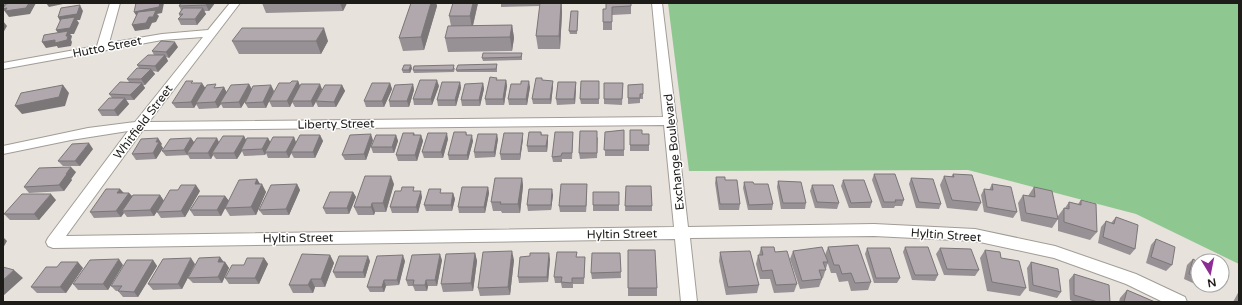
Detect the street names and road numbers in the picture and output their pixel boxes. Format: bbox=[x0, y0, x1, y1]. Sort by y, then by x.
street label: Hutto Street bbox=[71, 33, 143, 61]
street label: Whitfield Street bbox=[110, 82, 176, 162]
street label: Exchange Boulevard bbox=[661, 93, 687, 211]
street label: Liberty Street bbox=[297, 116, 375, 132]
street label: Hyltin Street bbox=[587, 226, 658, 242]
street label: Hyltin Street bbox=[910, 226, 982, 244]
street label: Hyltin Street bbox=[263, 230, 334, 246]

